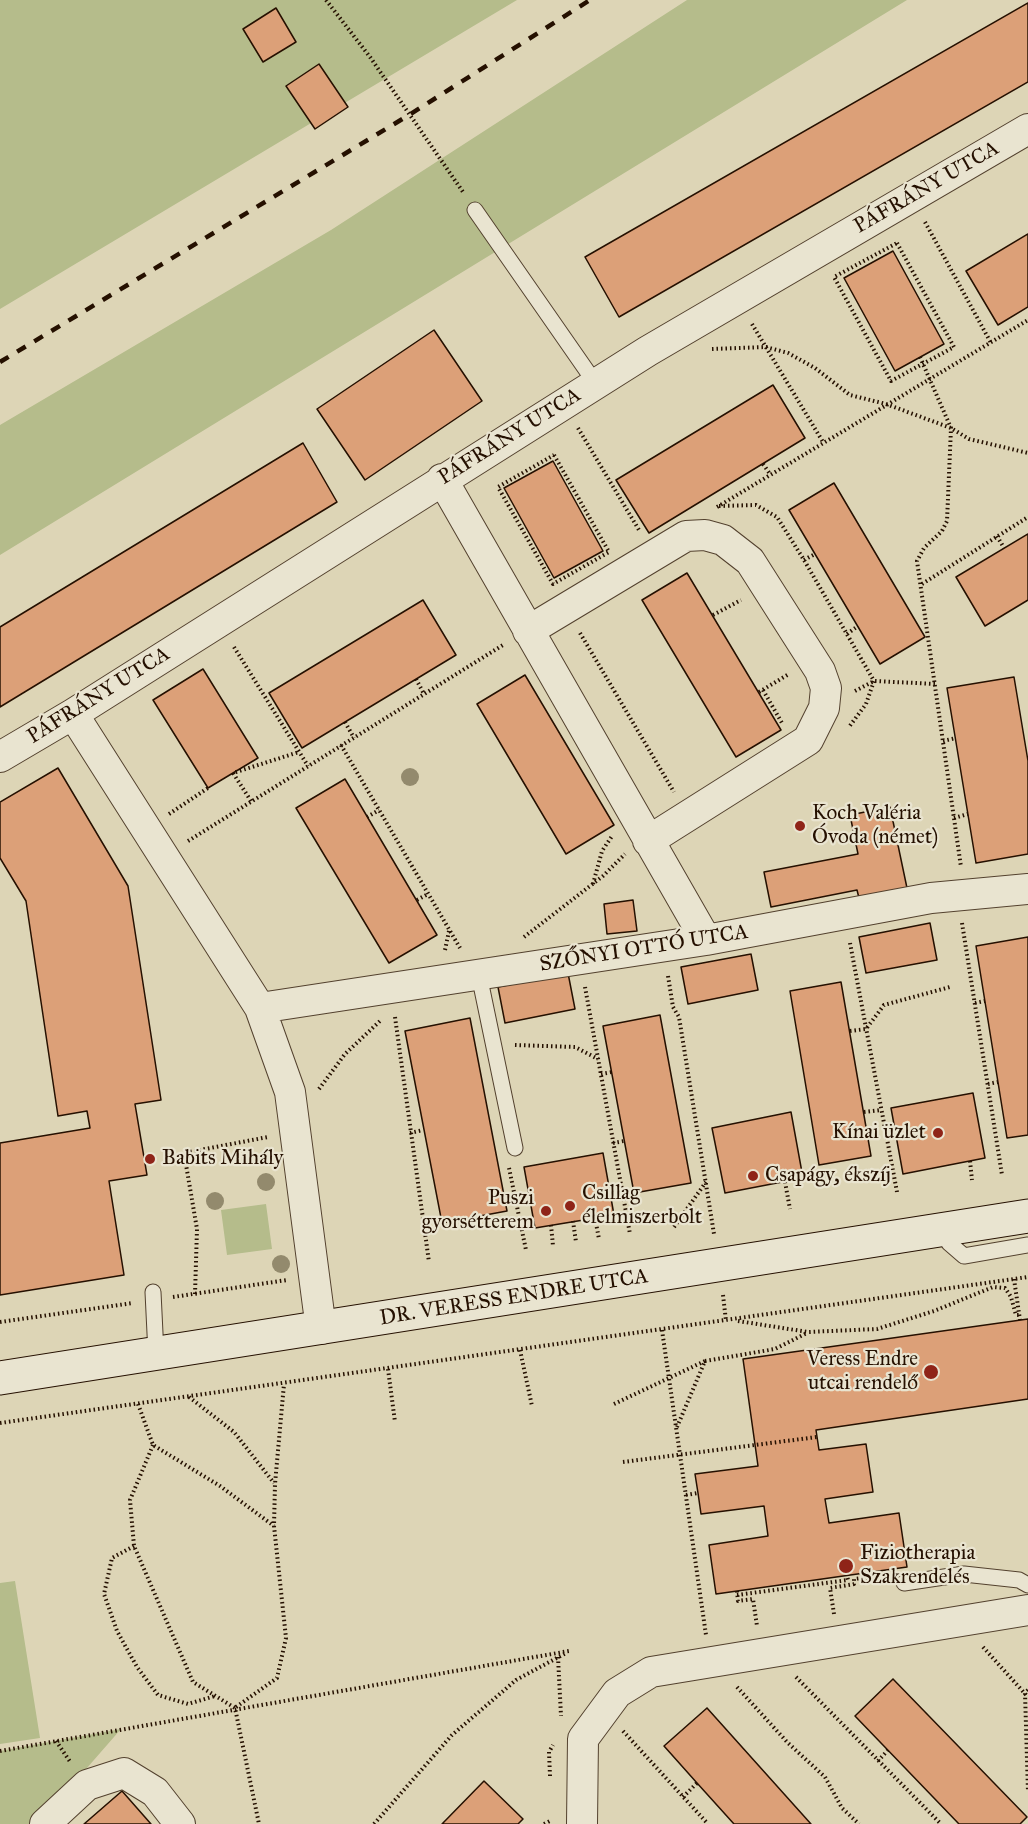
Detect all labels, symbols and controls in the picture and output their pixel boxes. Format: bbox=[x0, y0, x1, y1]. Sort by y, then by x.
street label: PÁFRÁNY UTCA bbox=[850, 136, 1004, 240]
street label: PÁFRÁNY UTCA bbox=[434, 383, 586, 491]
street label: PÁFRÁNY UTCA bbox=[23, 642, 175, 750]
place label: Koch Valéria Óvoda (német) bbox=[812, 801, 938, 851]
marker: Koch Valéria Óvoda (német) bbox=[793, 819, 807, 833]
street label: SZŐNYI OTTÓ UTCA bbox=[538, 920, 750, 978]
place label: Kínai üzlet bbox=[832, 1120, 926, 1146]
marker: Kínai üzlet bbox=[931, 1126, 945, 1140]
place label: Babits Mihály bbox=[162, 1146, 283, 1172]
marker: Babits Mihály bbox=[143, 1152, 157, 1166]
place label: Csapágy, ékszíj bbox=[765, 1163, 891, 1189]
marker: Csapágy, ékszíj bbox=[746, 1169, 760, 1183]
place label: Csillag élelmiszerbolt bbox=[582, 1181, 702, 1231]
place label: Puszi gyorsétterem bbox=[422, 1186, 534, 1236]
marker: Csillag élelmiszerbolt bbox=[563, 1199, 577, 1213]
marker: Puszi gyorsétterem bbox=[539, 1204, 553, 1218]
street label: DR. VERESS ENDRE UTCA bbox=[378, 1264, 650, 1332]
place label: Veress Endre utcai rendelő bbox=[806, 1347, 918, 1397]
marker: Veress Endre utcai rendelő bbox=[922, 1363, 940, 1381]
place label: Fiziotherapia Szakrendelés bbox=[860, 1541, 975, 1591]
marker: Fiziotherapia Szakrendelés bbox=[837, 1557, 855, 1575]

